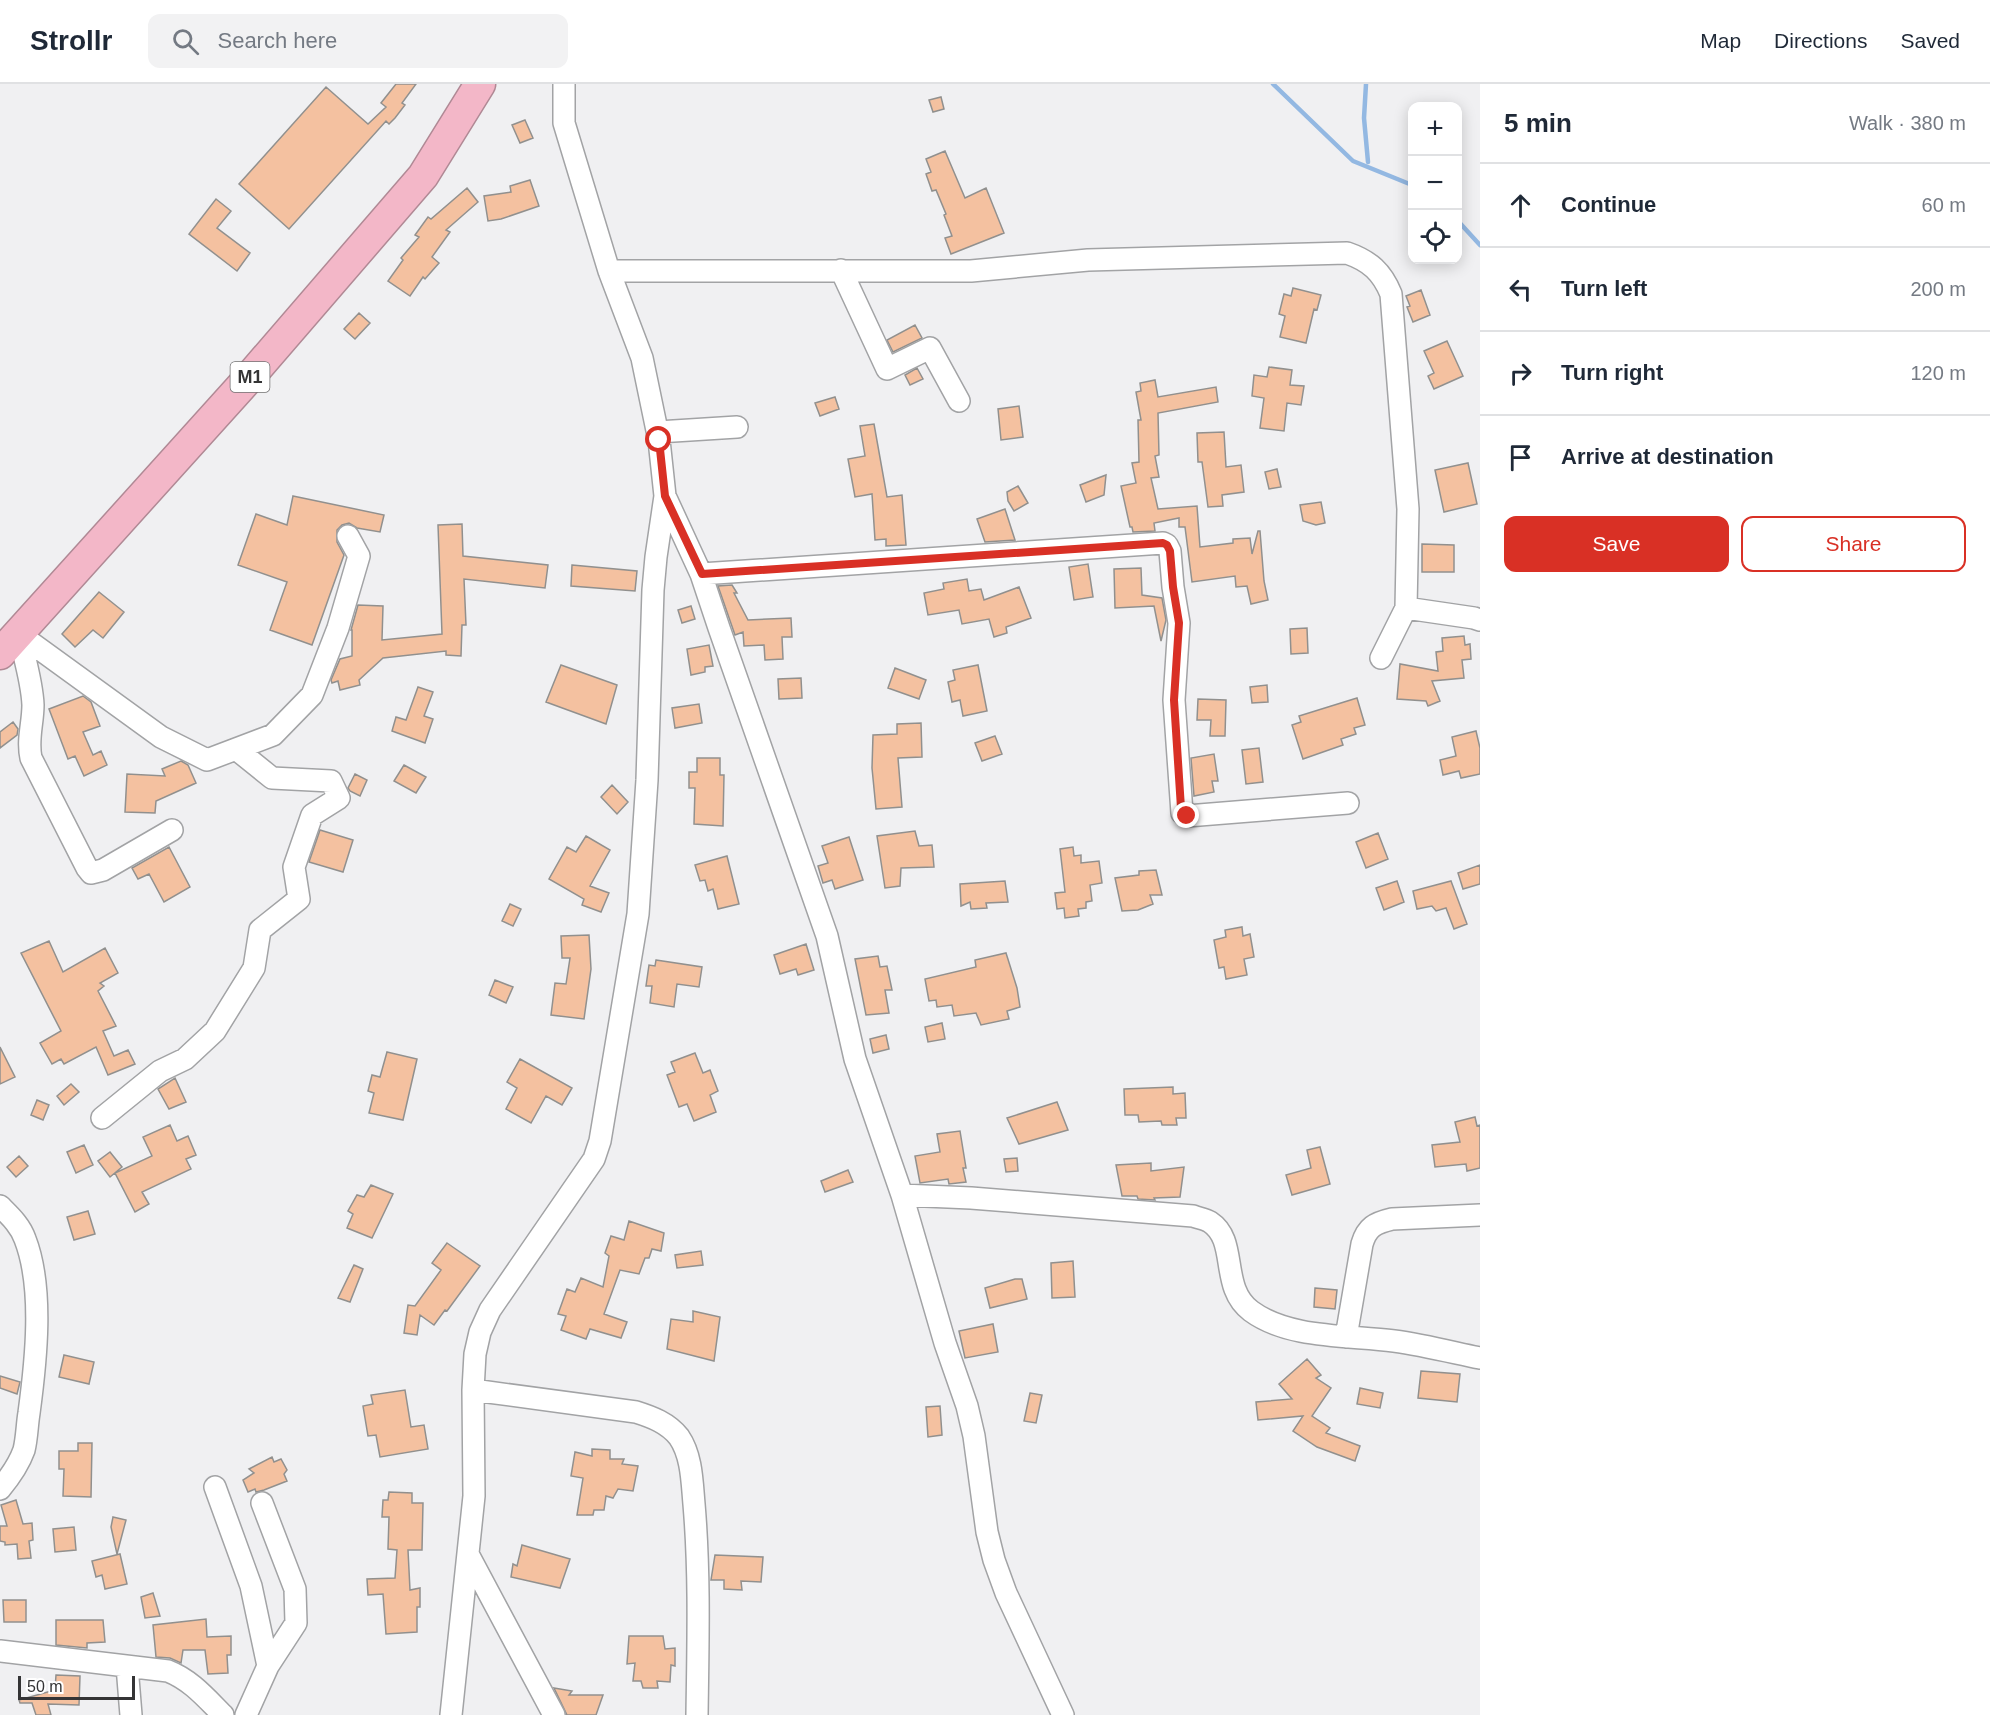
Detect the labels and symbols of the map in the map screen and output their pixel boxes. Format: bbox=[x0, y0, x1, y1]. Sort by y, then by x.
road number: M1 bbox=[230, 362, 270, 392]
route start bbox=[645, 426, 671, 452]
route end bbox=[1173, 802, 1199, 828]
scale bar bbox=[18, 1673, 135, 1700]

